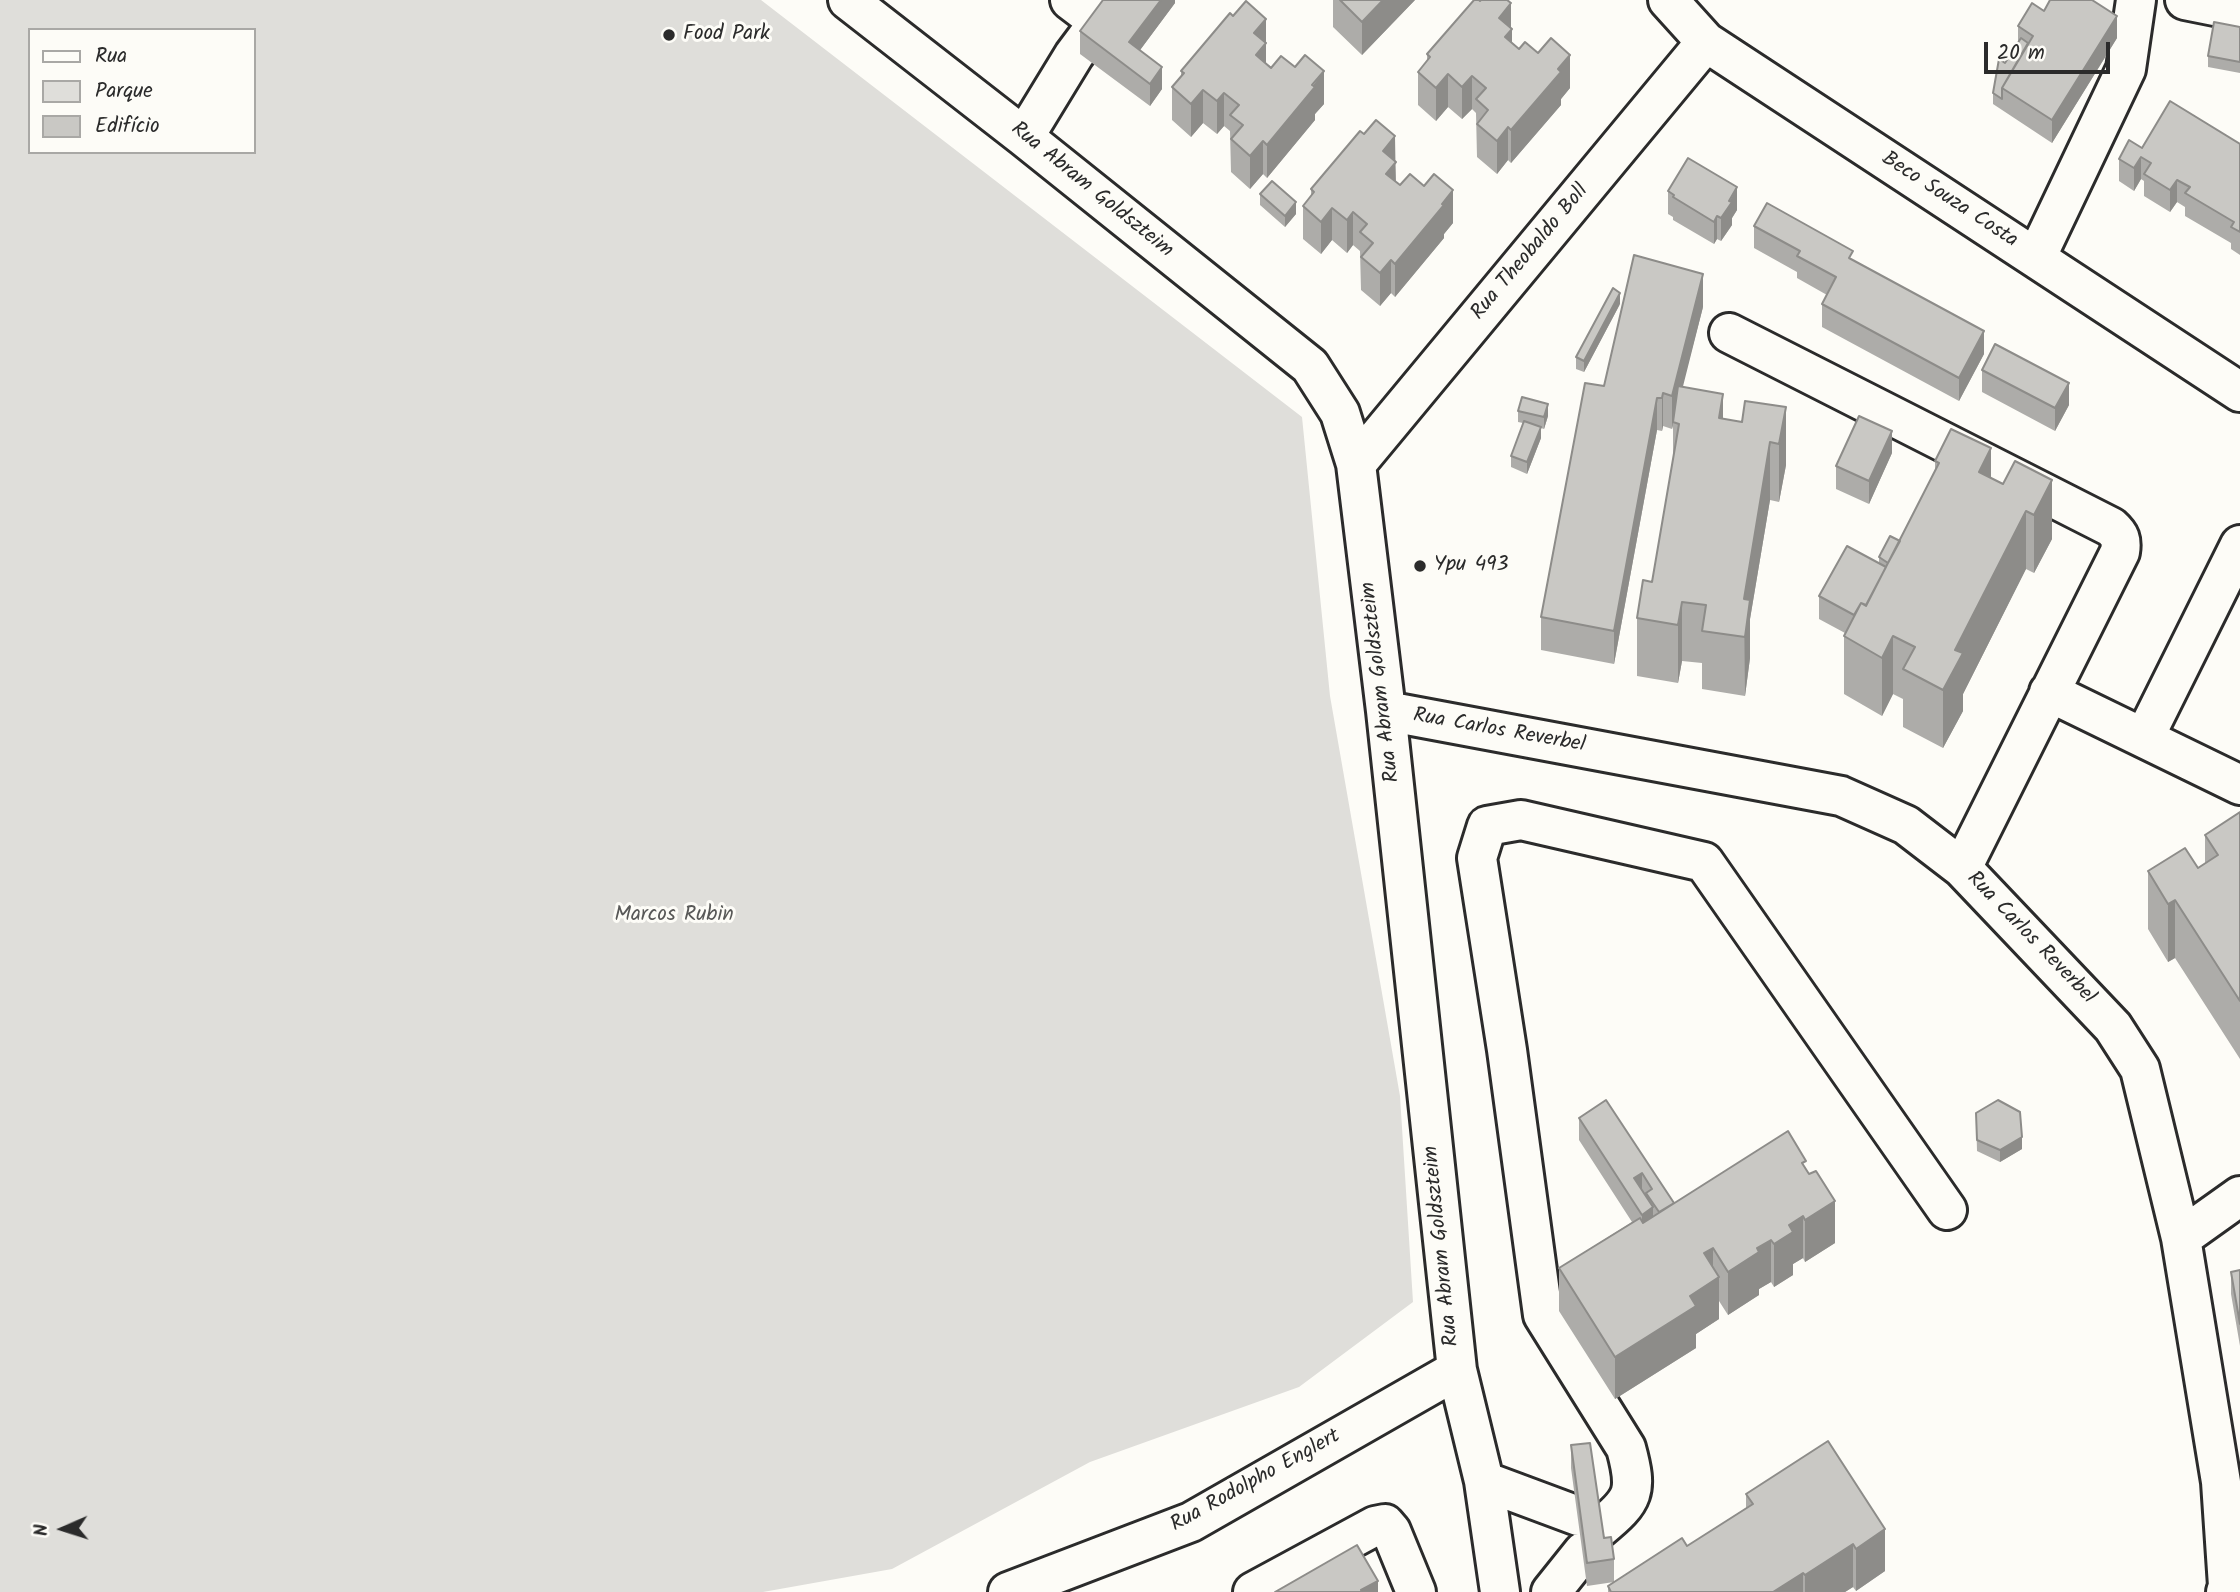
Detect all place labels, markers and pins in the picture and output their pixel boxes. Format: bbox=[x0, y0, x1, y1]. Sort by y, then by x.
place label: Food Park bbox=[683, 22, 770, 48]
marker: Food Park bbox=[661, 27, 677, 43]
place label: Ypu 493 bbox=[1434, 553, 1508, 579]
marker: Ypu 493 bbox=[1412, 558, 1428, 574]

